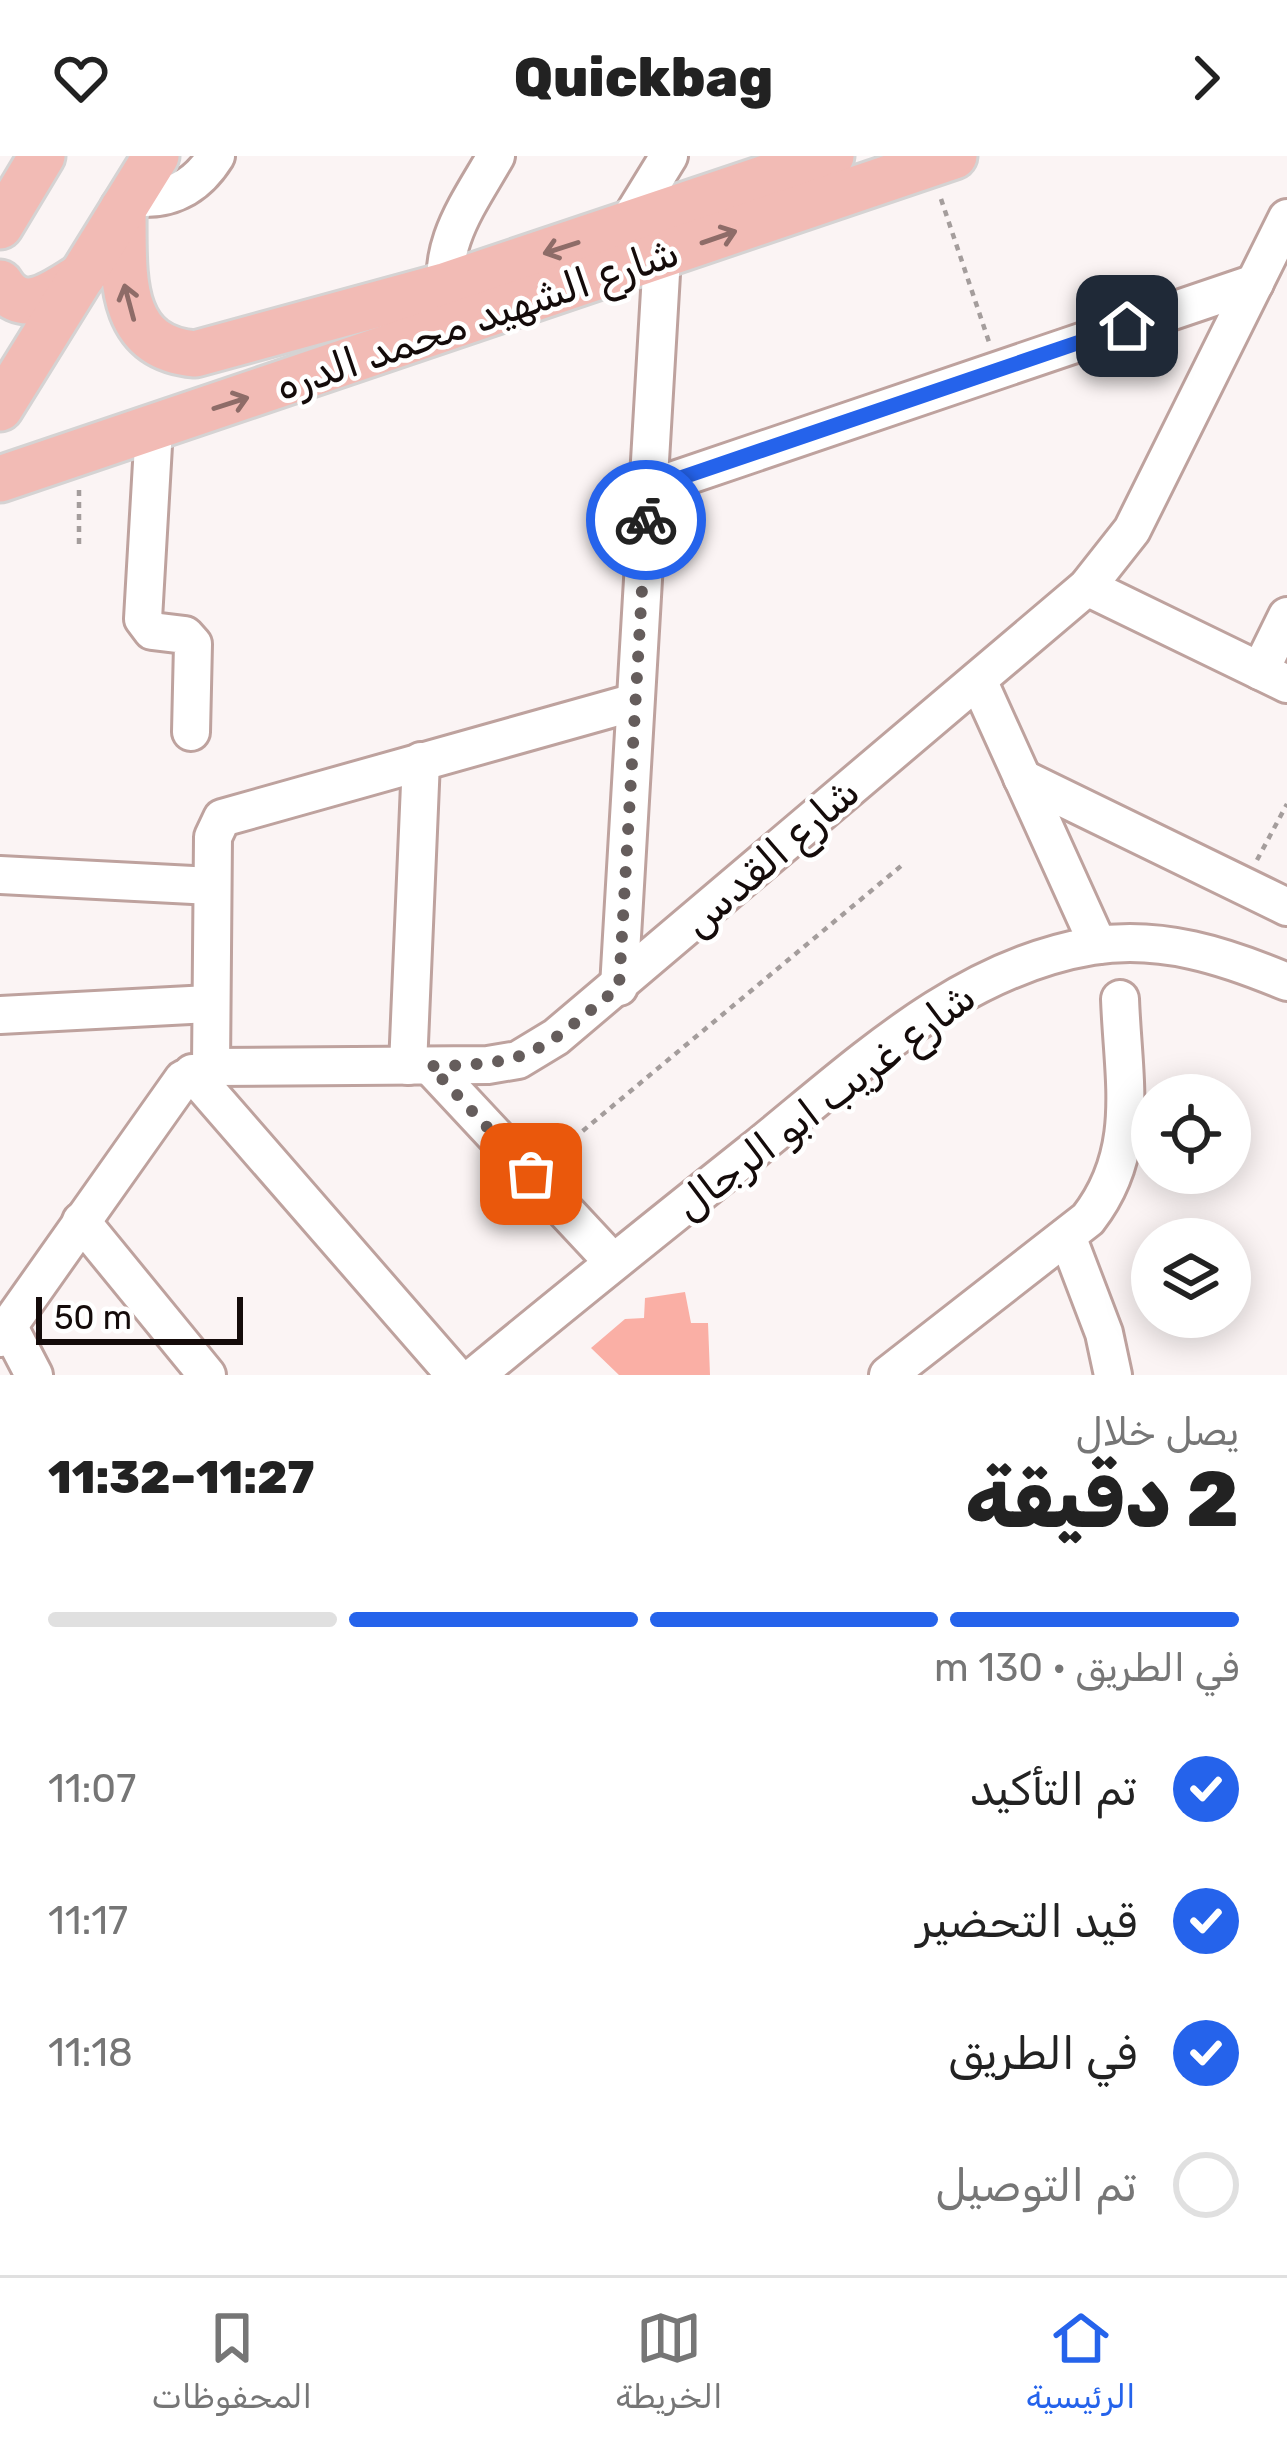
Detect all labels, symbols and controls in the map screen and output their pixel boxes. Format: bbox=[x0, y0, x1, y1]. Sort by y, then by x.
icon: heart bbox=[48, 45, 114, 111]
icon: forward bbox=[1173, 45, 1239, 111]
text: Quickbag bbox=[514, 46, 773, 110]
one-way arrow bbox=[700, 225, 737, 246]
street label: شارع الشهيد محمد الدره bbox=[269, 227, 686, 415]
one-way arrow bbox=[543, 238, 581, 260]
pin bbox=[1076, 275, 1178, 377]
one-way arrow bbox=[117, 284, 139, 322]
icon: home bbox=[1094, 293, 1160, 359]
one-way arrow bbox=[212, 391, 249, 412]
courier bbox=[586, 460, 706, 580]
icon: bike bbox=[613, 487, 679, 553]
street label: شارع القدس bbox=[673, 767, 872, 950]
street label: شارع غريب ابو الرجال bbox=[665, 972, 988, 1233]
map controls bbox=[1131, 1074, 1251, 1338]
button: locate bbox=[1131, 1074, 1251, 1194]
pin bbox=[480, 1123, 582, 1225]
icon: bag bbox=[498, 1141, 564, 1207]
button: layers bbox=[1131, 1218, 1251, 1338]
scale bar bbox=[36, 1291, 243, 1344]
text: 50 m bbox=[54, 1298, 132, 1337]
text: يصل خلال bbox=[1076, 1409, 1239, 1455]
text: 11:27–11:32 bbox=[48, 1451, 315, 1504]
text: 2 دقيقة bbox=[965, 1453, 1239, 1546]
text: في الطريق · 130 m bbox=[934, 1645, 1239, 1691]
icon: check bbox=[1173, 1756, 1239, 1822]
text: تم التأكيد bbox=[969, 1763, 1137, 1816]
text: 11:07 bbox=[48, 1766, 136, 1812]
icon: check bbox=[1173, 1888, 1239, 1954]
text: قيد التحضير bbox=[917, 1895, 1137, 1948]
text: 11:17 bbox=[48, 1898, 128, 1944]
icon: check bbox=[1173, 2020, 1239, 2086]
text: في الطريق bbox=[948, 2027, 1137, 2080]
text: 11:18 bbox=[48, 2030, 133, 2076]
text: تم التوصيل bbox=[935, 2159, 1137, 2212]
tab: المحفوظات bbox=[152, 2305, 312, 2416]
tab: الخريطة bbox=[615, 2305, 723, 2416]
tab: الرئيسية bbox=[1026, 2305, 1135, 2416]

